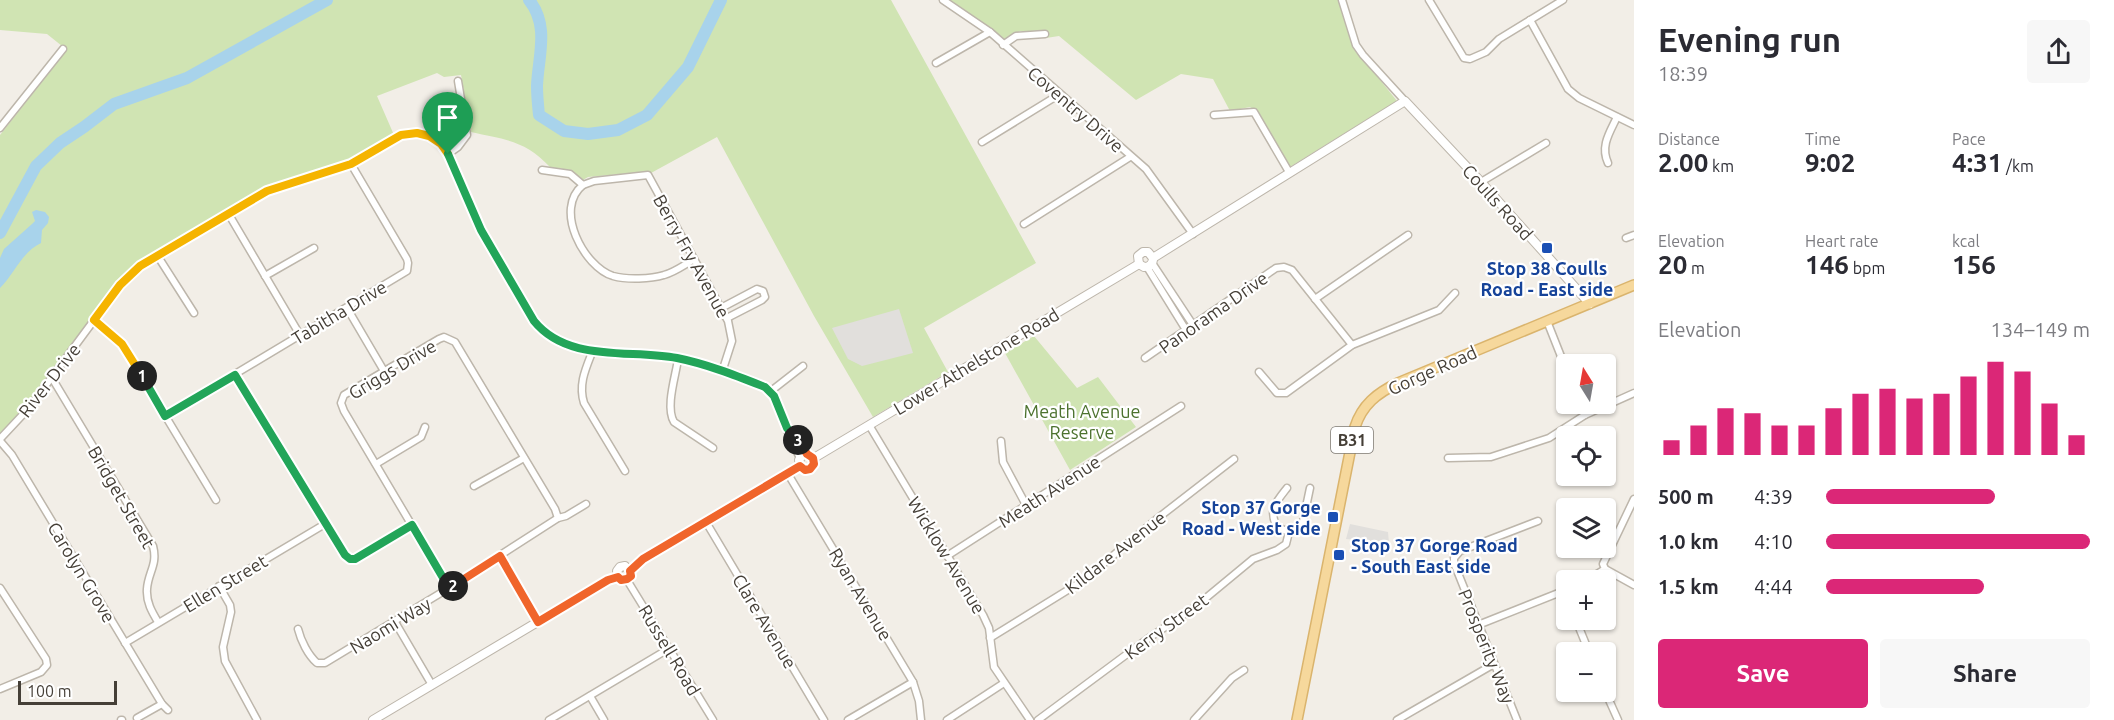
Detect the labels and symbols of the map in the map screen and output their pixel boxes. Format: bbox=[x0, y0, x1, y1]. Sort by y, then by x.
street label: Coventry Drive bbox=[1024, 62, 1128, 156]
pin bbox=[422, 92, 473, 154]
street label: Coulls Road bbox=[1459, 160, 1537, 244]
street label: Berry Fry Avenue bbox=[650, 191, 734, 321]
marker: Stop 38 Coulls Road - East side bbox=[1540, 241, 1554, 255]
place label: Stop 38 Coulls Road - East side bbox=[1481, 258, 1613, 299]
street label: Panorama Drive bbox=[1155, 267, 1271, 357]
street label: Tabitha Drive bbox=[288, 276, 390, 348]
street label: Lower Athelstone Road bbox=[890, 304, 1062, 418]
street label: Griggs Drive bbox=[345, 335, 439, 403]
street label: River Drive bbox=[14, 339, 84, 421]
street label: Gorge Road bbox=[1384, 342, 1480, 398]
north arrow bbox=[1556, 354, 1616, 414]
pin: 1 bbox=[127, 361, 157, 391]
park label: Meath Avenue Reserve bbox=[1024, 401, 1140, 442]
pin: 3 bbox=[783, 425, 813, 455]
road number: B31 bbox=[1331, 427, 1373, 453]
street label: Bridget Street bbox=[85, 442, 159, 552]
street label: Meath Avenue bbox=[995, 451, 1103, 531]
street label: Wicklow Avenue bbox=[904, 493, 990, 617]
place label: Stop 37 Gorge Road - West side bbox=[1182, 497, 1321, 538]
street label: Kildare Avenue bbox=[1061, 507, 1169, 597]
marker: Stop 37 Gorge Road - West side bbox=[1326, 510, 1340, 524]
street label: Carolyn Grove bbox=[44, 518, 120, 626]
place label: Stop 37 Gorge Road - South East side bbox=[1351, 535, 1518, 576]
street label: Ryan Avenue bbox=[826, 544, 896, 644]
marker: Stop 37 Gorge Road - South East side bbox=[1332, 548, 1346, 562]
street label: Ellen Street bbox=[180, 550, 270, 616]
street label: Clare Avenue bbox=[729, 570, 801, 672]
pin: 2 bbox=[438, 571, 468, 601]
street label: Prosperity Way bbox=[1455, 586, 1519, 706]
street label: Kerry Street bbox=[1121, 589, 1211, 663]
street label: Naomi Way bbox=[346, 593, 434, 657]
street label: Russell Road bbox=[635, 601, 705, 699]
scale bar bbox=[18, 678, 117, 706]

